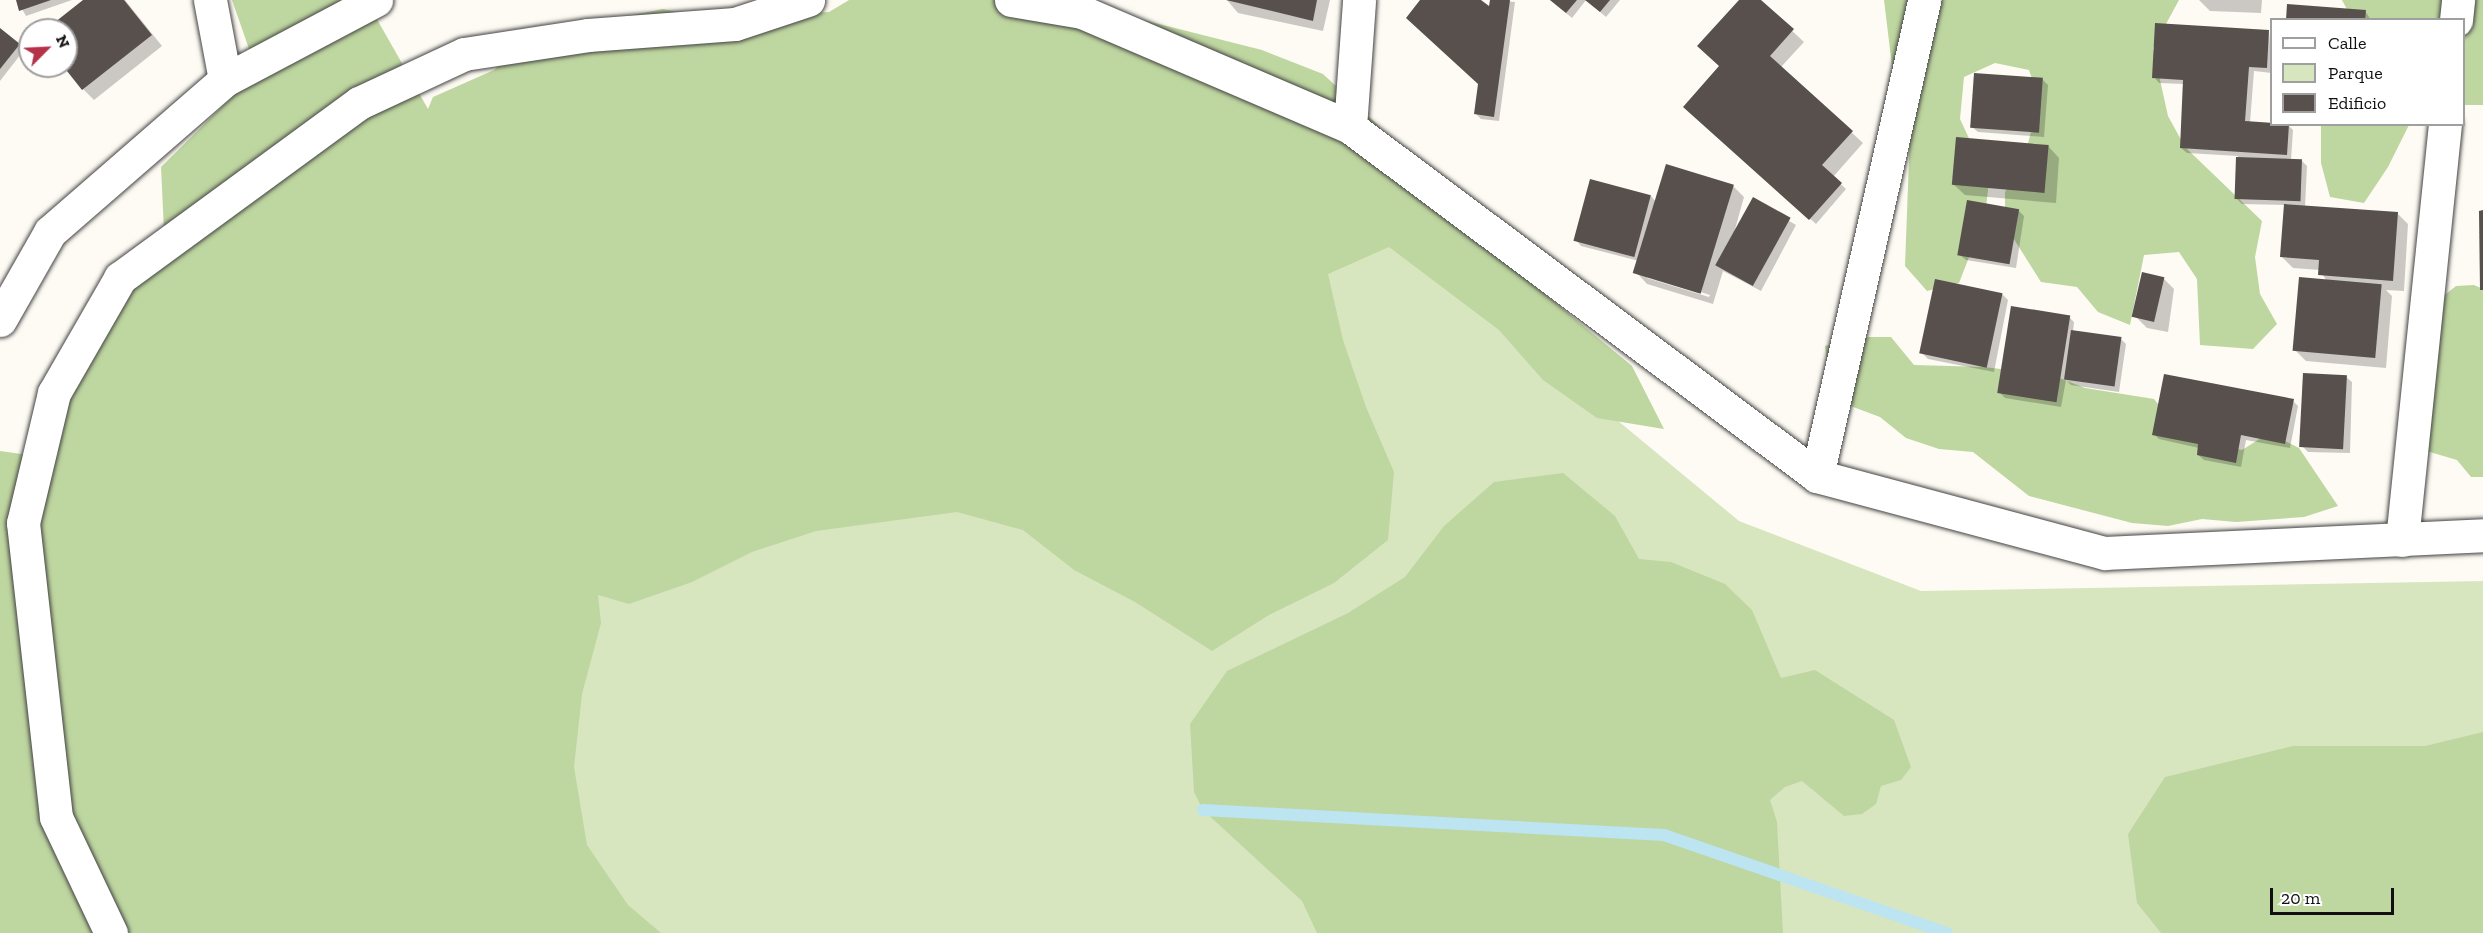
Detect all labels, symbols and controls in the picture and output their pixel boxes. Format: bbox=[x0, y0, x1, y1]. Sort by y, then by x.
north arrow bbox=[18, 18, 78, 78]
legend bbox=[2270, 18, 2465, 126]
text: N bbox=[52, 32, 74, 51]
text: Calle bbox=[2328, 32, 2366, 54]
text: Parque bbox=[2328, 62, 2383, 84]
text: Edificio bbox=[2328, 92, 2386, 114]
scale bar bbox=[2273, 876, 2398, 914]
text: 20 m bbox=[2281, 887, 2320, 909]

